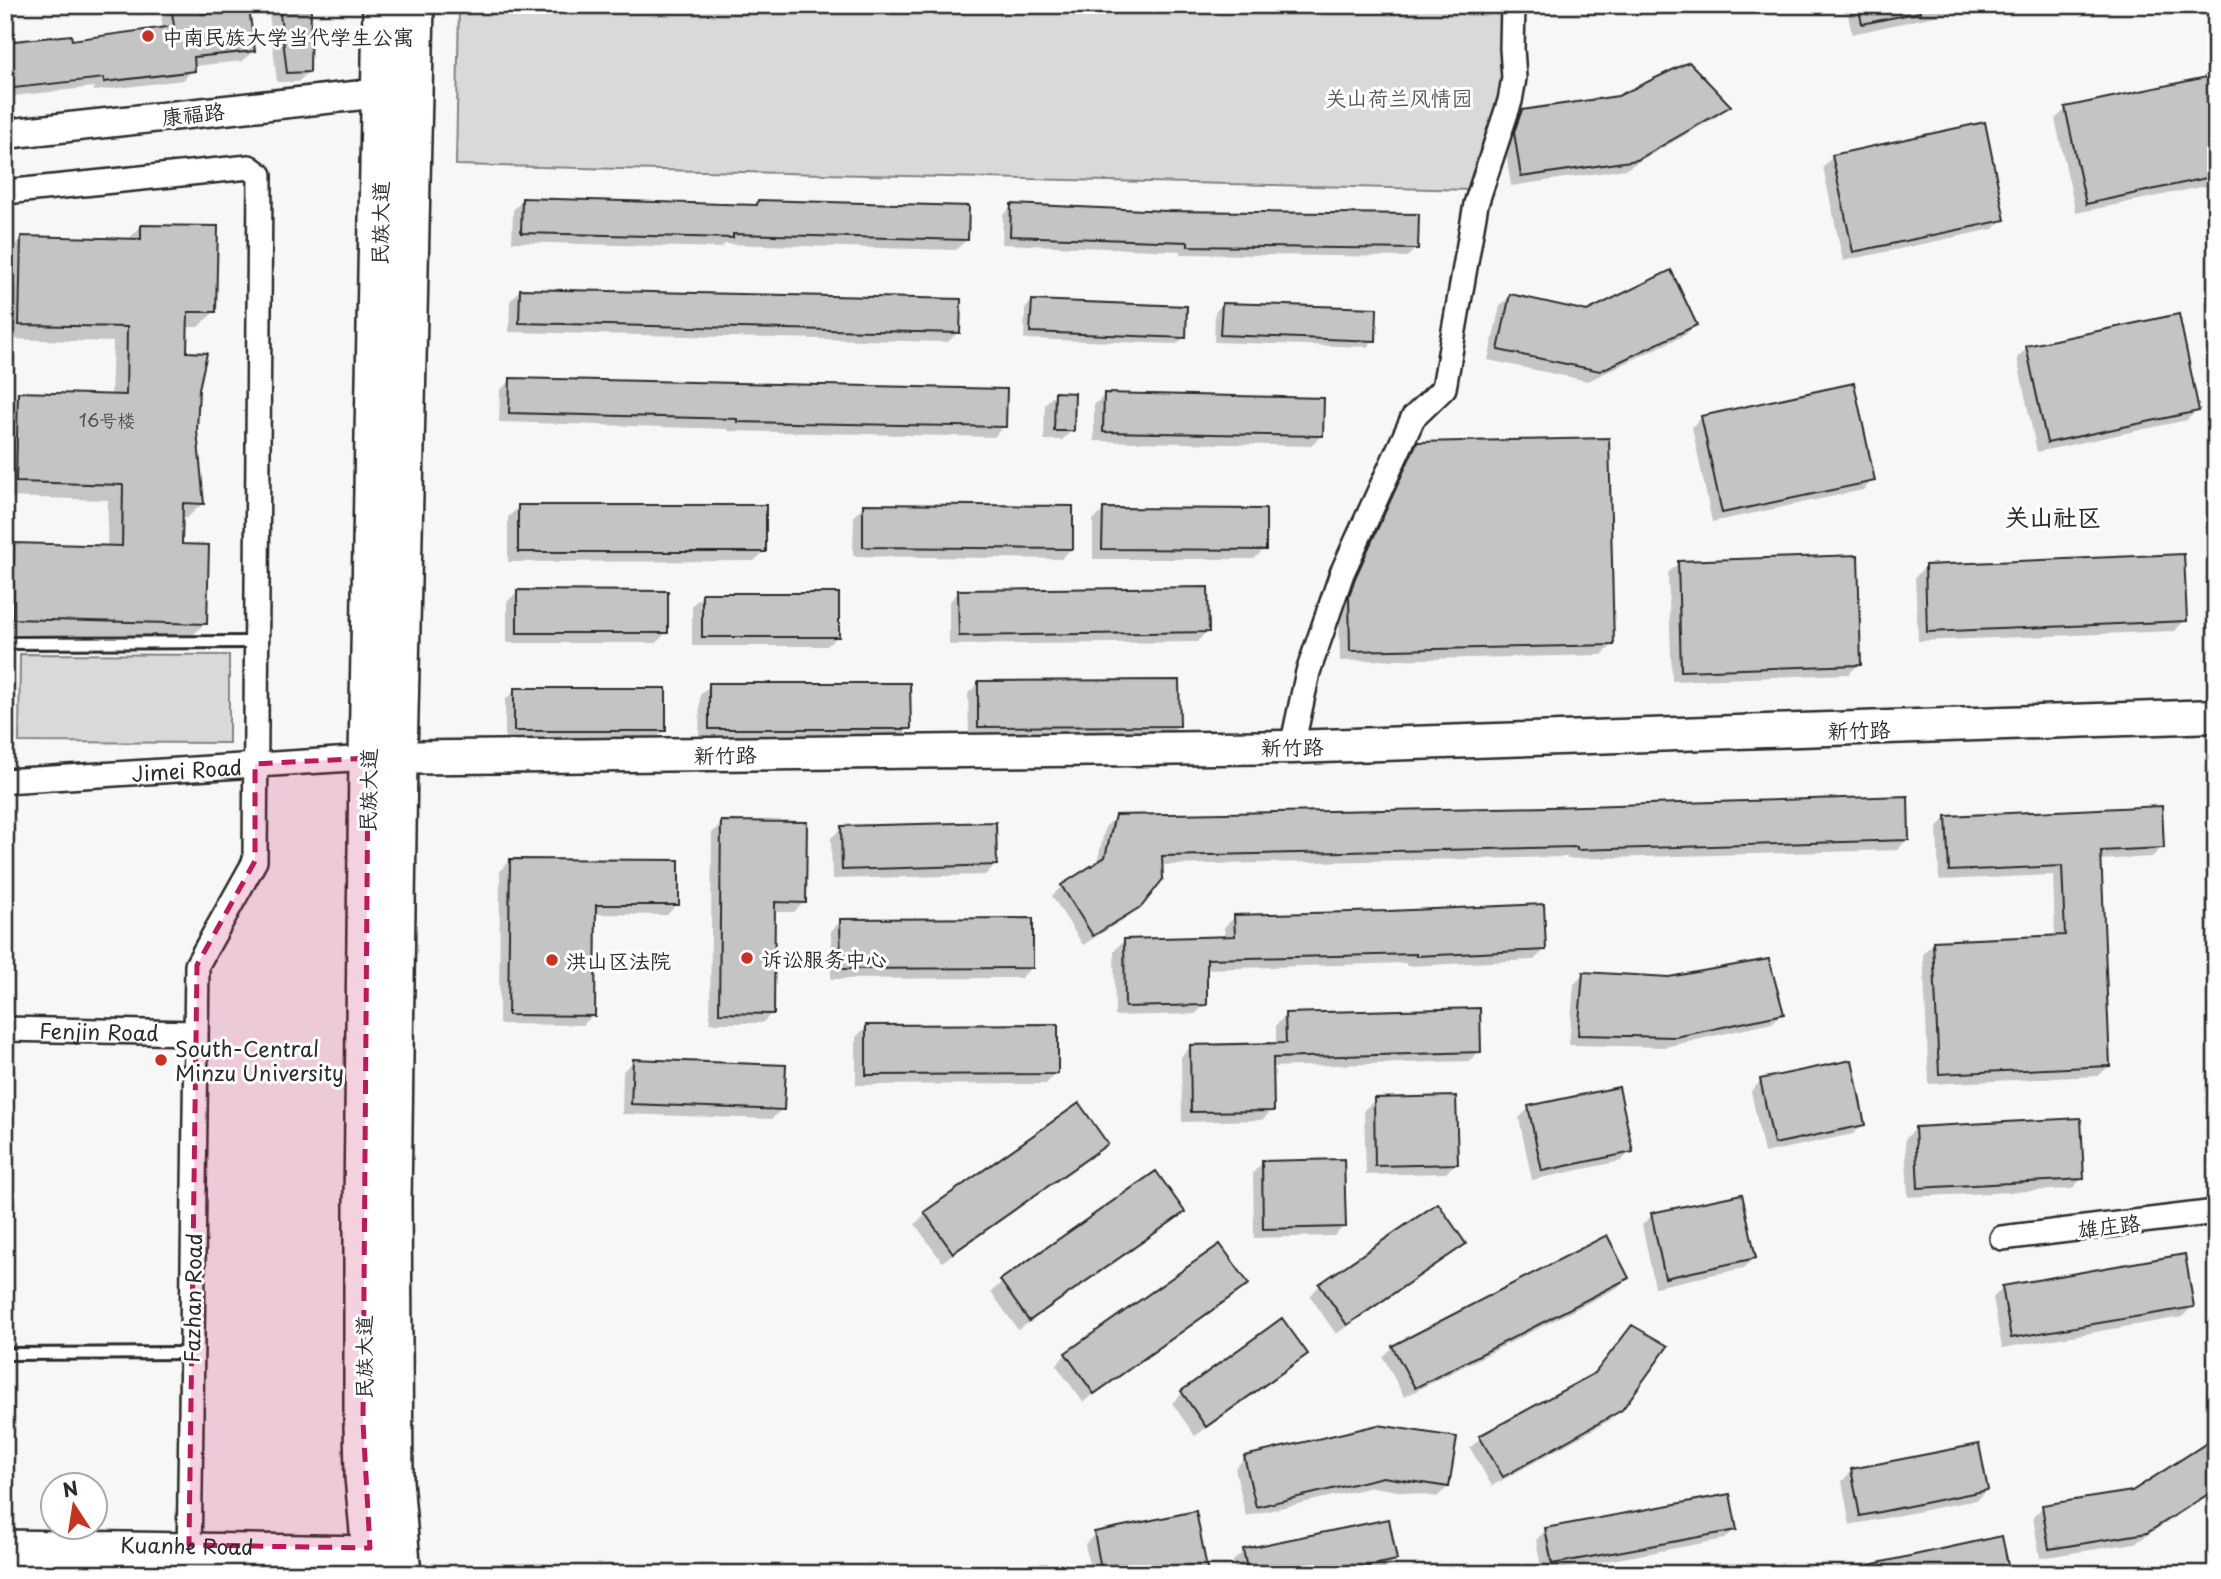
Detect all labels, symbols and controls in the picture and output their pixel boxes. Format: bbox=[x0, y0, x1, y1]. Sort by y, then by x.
place label: 中南民族大学当代学生公寓 bbox=[162, 20, 414, 52]
marker: 中南民族大学当代学生公寓 bbox=[140, 28, 156, 44]
park label: 关山荷兰风情园 bbox=[1326, 81, 1473, 113]
street label: 康福路 bbox=[160, 94, 226, 132]
street label: 民族大道 bbox=[362, 181, 396, 265]
house number: 16号楼 bbox=[79, 406, 135, 433]
district label: 关山社区 bbox=[2005, 498, 2101, 534]
street label: 新竹路 bbox=[1827, 712, 1891, 746]
street label: 新竹路 bbox=[1260, 729, 1324, 763]
street label: 新竹路 bbox=[693, 737, 757, 771]
street label: 民族大道 bbox=[350, 748, 384, 832]
street label: Jimei Road bbox=[130, 750, 243, 789]
place label: 诉讼服务中心 bbox=[761, 942, 887, 974]
place label: 洪山区法院 bbox=[566, 944, 671, 976]
marker: 诉讼服务中心 bbox=[739, 950, 755, 966]
marker: 洪山区法院 bbox=[544, 952, 560, 968]
street label: Fenjin Road bbox=[39, 1014, 159, 1048]
place label: South-Central Minzu University bbox=[175, 1032, 344, 1088]
marker: South-Central Minzu University bbox=[153, 1052, 169, 1068]
street label: 雄庄路 bbox=[2076, 1205, 2142, 1245]
street label: Fazhan Road bbox=[175, 1233, 209, 1363]
street label: 民族大道 bbox=[347, 1315, 379, 1399]
north arrow bbox=[38, 1470, 108, 1540]
text: N bbox=[60, 1473, 81, 1504]
street label: Kuanhe Road bbox=[120, 1528, 254, 1562]

